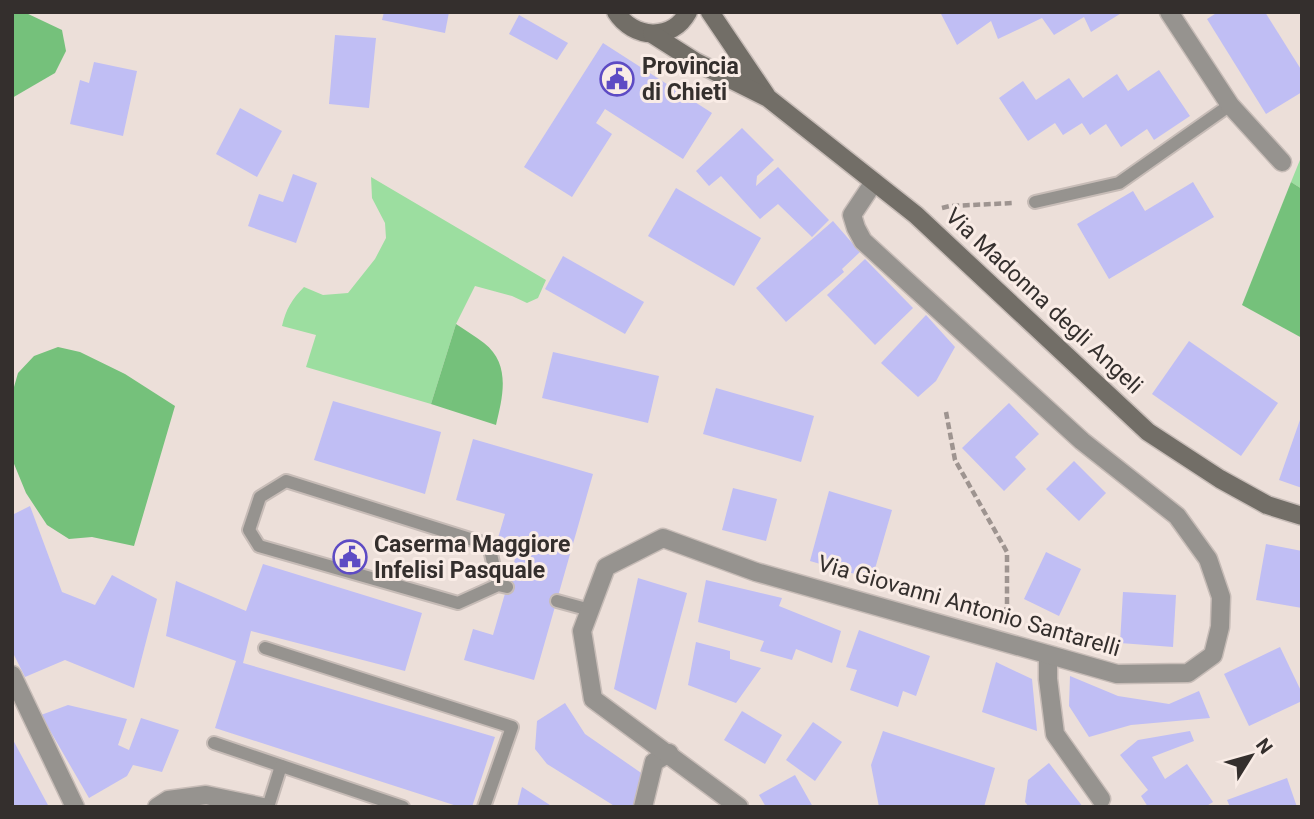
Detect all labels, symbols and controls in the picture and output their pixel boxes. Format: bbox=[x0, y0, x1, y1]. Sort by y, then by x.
place label: Provincia di Chieti bbox=[642, 53, 739, 106]
public building icon: Provincia di Chieti bbox=[598, 60, 636, 98]
street label: Via Madonna degli Angeli bbox=[940, 203, 1148, 399]
place label: Caserma Maggiore Infelisi Pasquale bbox=[374, 531, 570, 584]
public building icon: Caserma Maggiore Infelisi Pasquale bbox=[331, 538, 369, 576]
street label: Via Giovanni Antonio Santarelli bbox=[815, 550, 1123, 662]
north arrow bbox=[1216, 721, 1286, 791]
text: N bbox=[1251, 734, 1277, 758]

